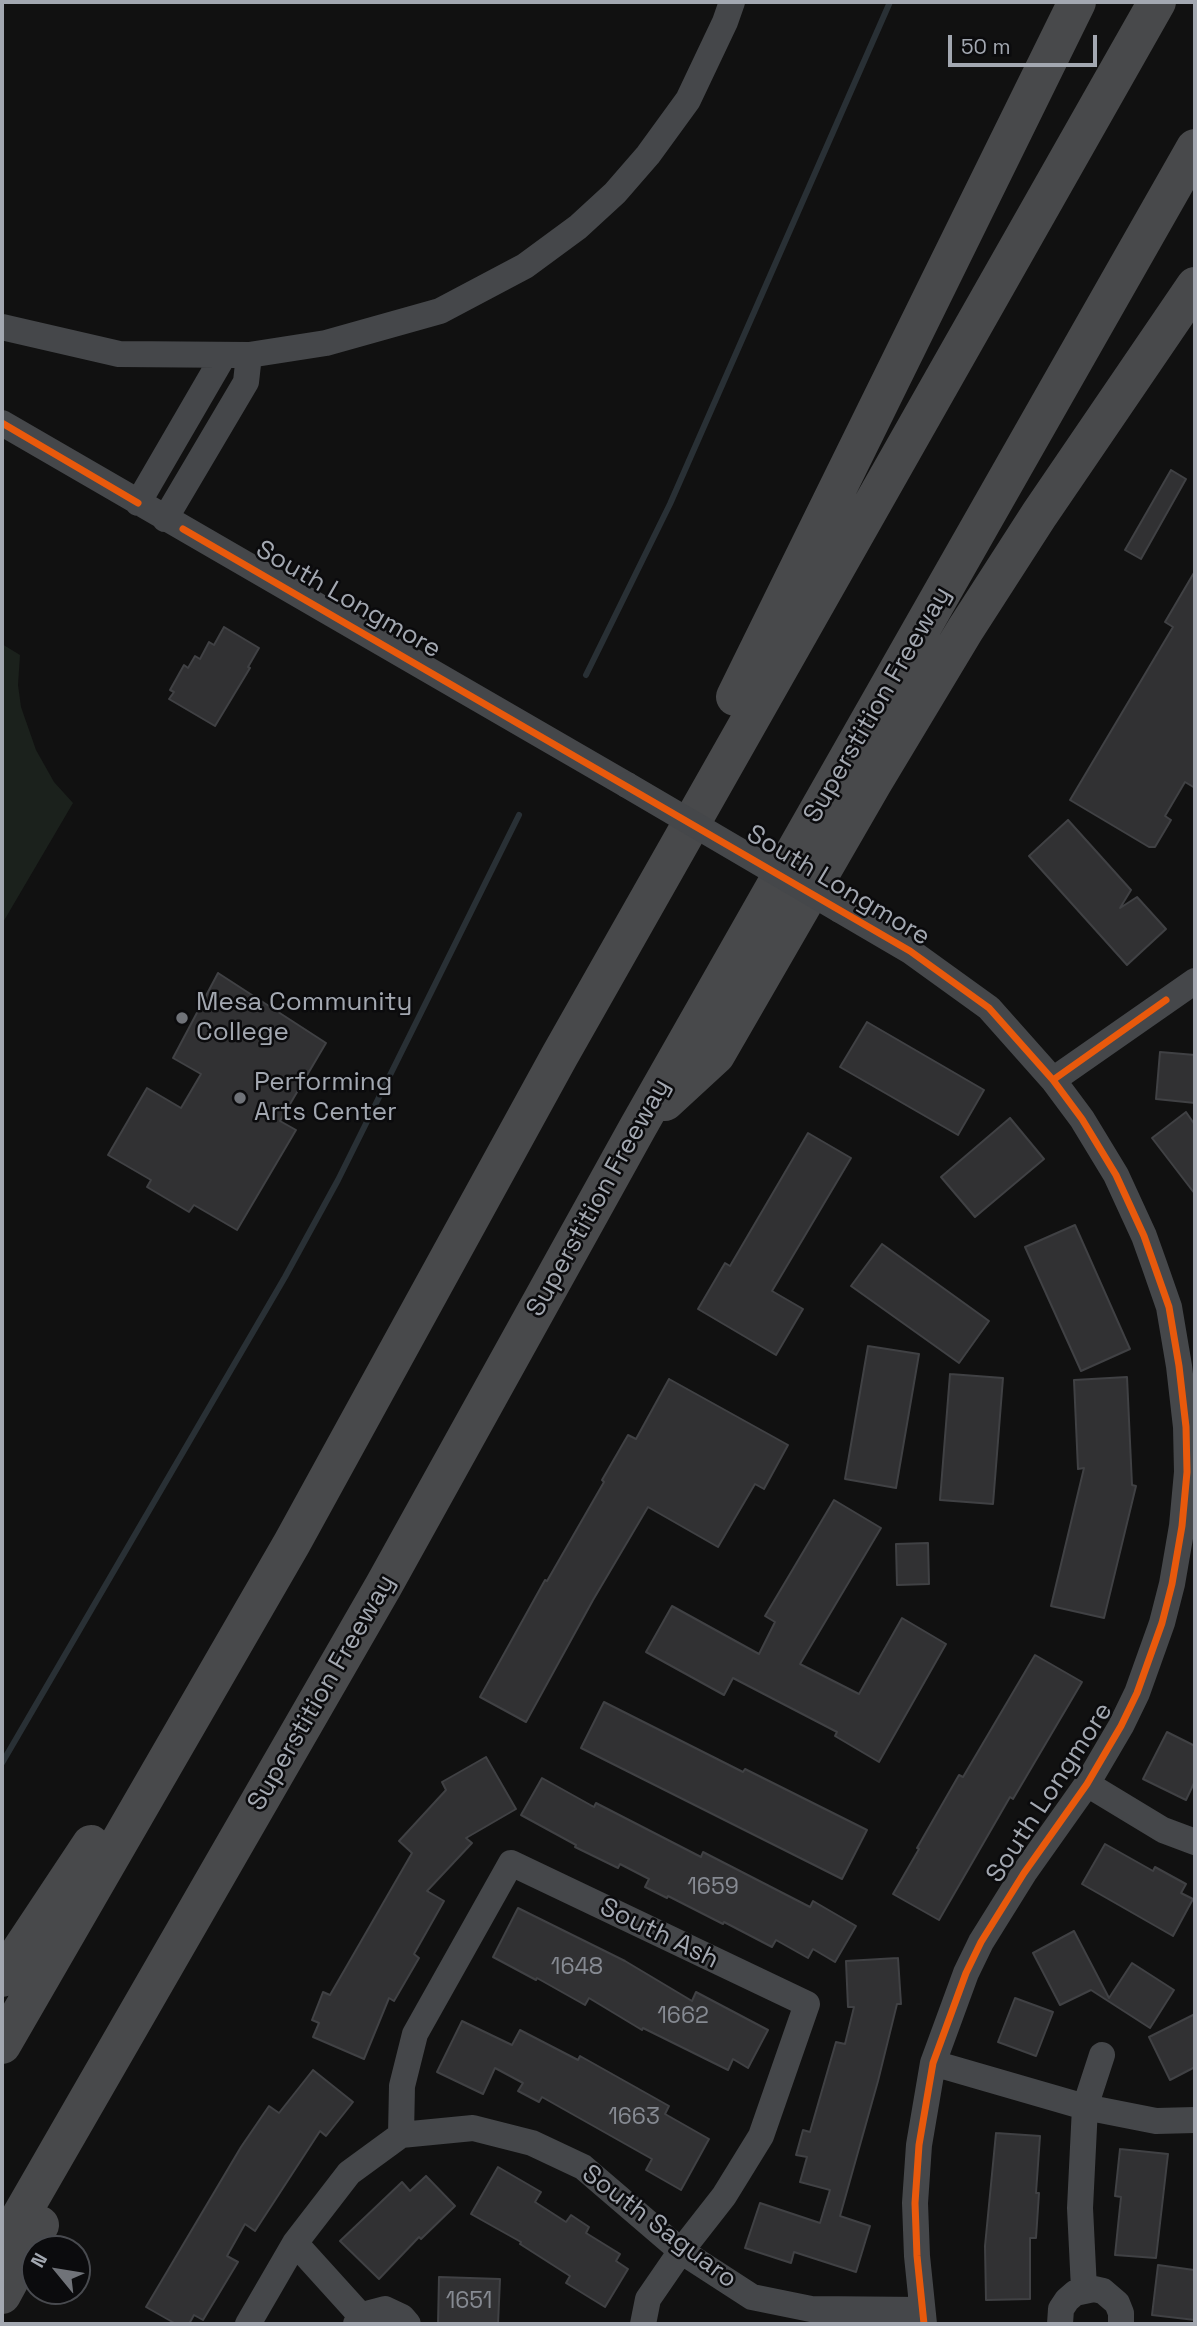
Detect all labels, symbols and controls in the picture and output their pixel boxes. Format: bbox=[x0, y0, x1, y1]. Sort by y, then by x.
scale bar bbox=[952, 21, 1101, 65]
text: 50 m bbox=[961, 33, 1011, 60]
street label: South Longmore bbox=[250, 534, 446, 666]
street label: Superstition Freeway bbox=[798, 581, 958, 829]
street label: South Longmore bbox=[741, 819, 935, 953]
place label: Mesa Community College bbox=[196, 987, 412, 1048]
marker: Mesa Community College bbox=[174, 1010, 190, 1026]
place label: Performing Arts Center bbox=[254, 1067, 397, 1128]
street label: Superstition Freeway bbox=[521, 1074, 677, 1322]
marker: Performing Arts Center bbox=[232, 1090, 248, 1106]
street label: Superstition Freeway bbox=[242, 1569, 402, 1817]
street label: South Longmore bbox=[980, 1697, 1120, 1889]
house number: 1659 bbox=[687, 1874, 739, 1902]
street label: South Ash bbox=[594, 1892, 724, 1976]
house number: 1648 bbox=[551, 1954, 603, 1982]
house number: 1662 bbox=[657, 2003, 709, 2031]
house number: 1663 bbox=[608, 2104, 660, 2132]
street label: South Saguaro bbox=[575, 2159, 743, 2295]
north arrow bbox=[21, 2235, 91, 2305]
text: N bbox=[25, 2248, 53, 2272]
house number: 1651 bbox=[446, 2288, 492, 2316]

